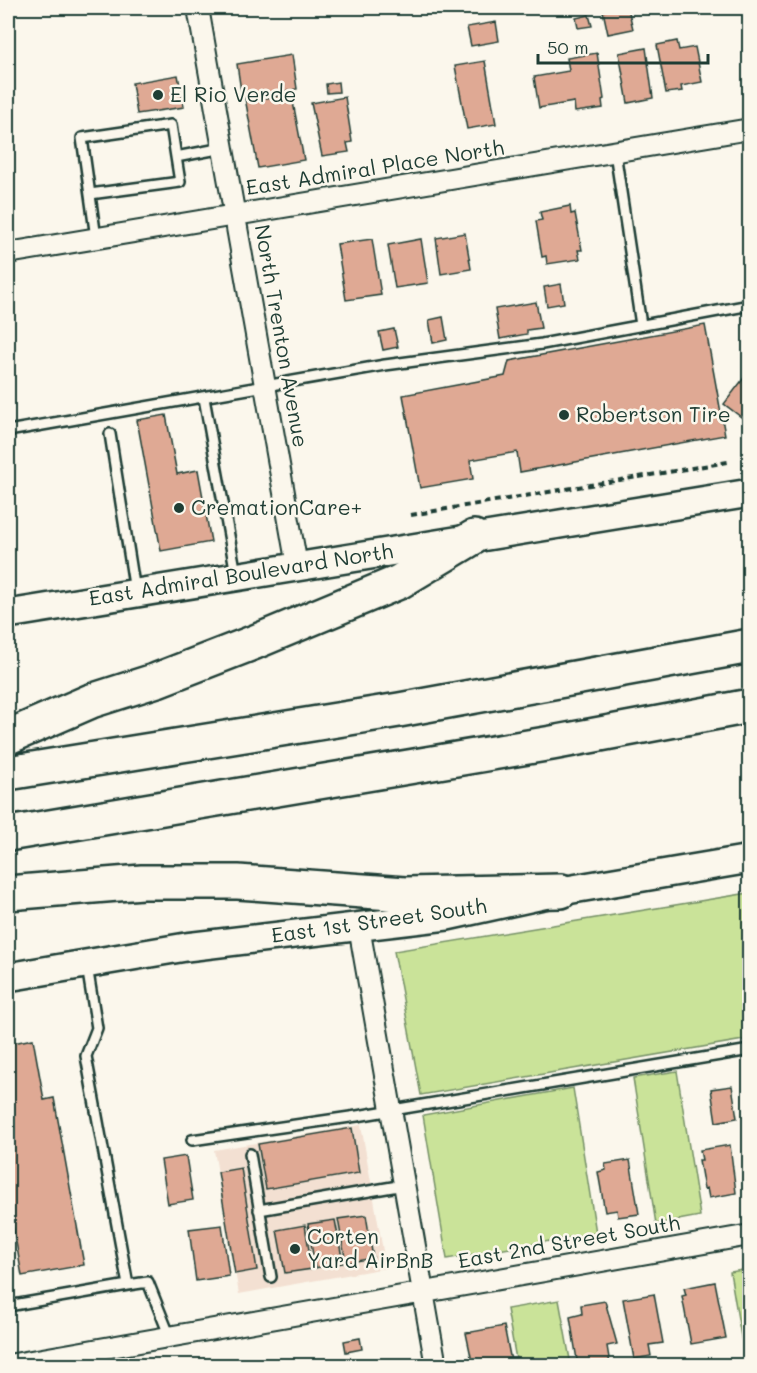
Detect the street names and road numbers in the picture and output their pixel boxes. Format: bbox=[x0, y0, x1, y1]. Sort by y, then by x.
street label: East Admiral Place North bbox=[244, 133, 506, 200]
street label: North Trenton Avenue bbox=[250, 222, 315, 449]
street label: East Admiral Boulevard North bbox=[87, 536, 395, 611]
street label: East 1st Street South bbox=[269, 891, 488, 948]
street label: East 2nd Street South bbox=[456, 1208, 682, 1273]

